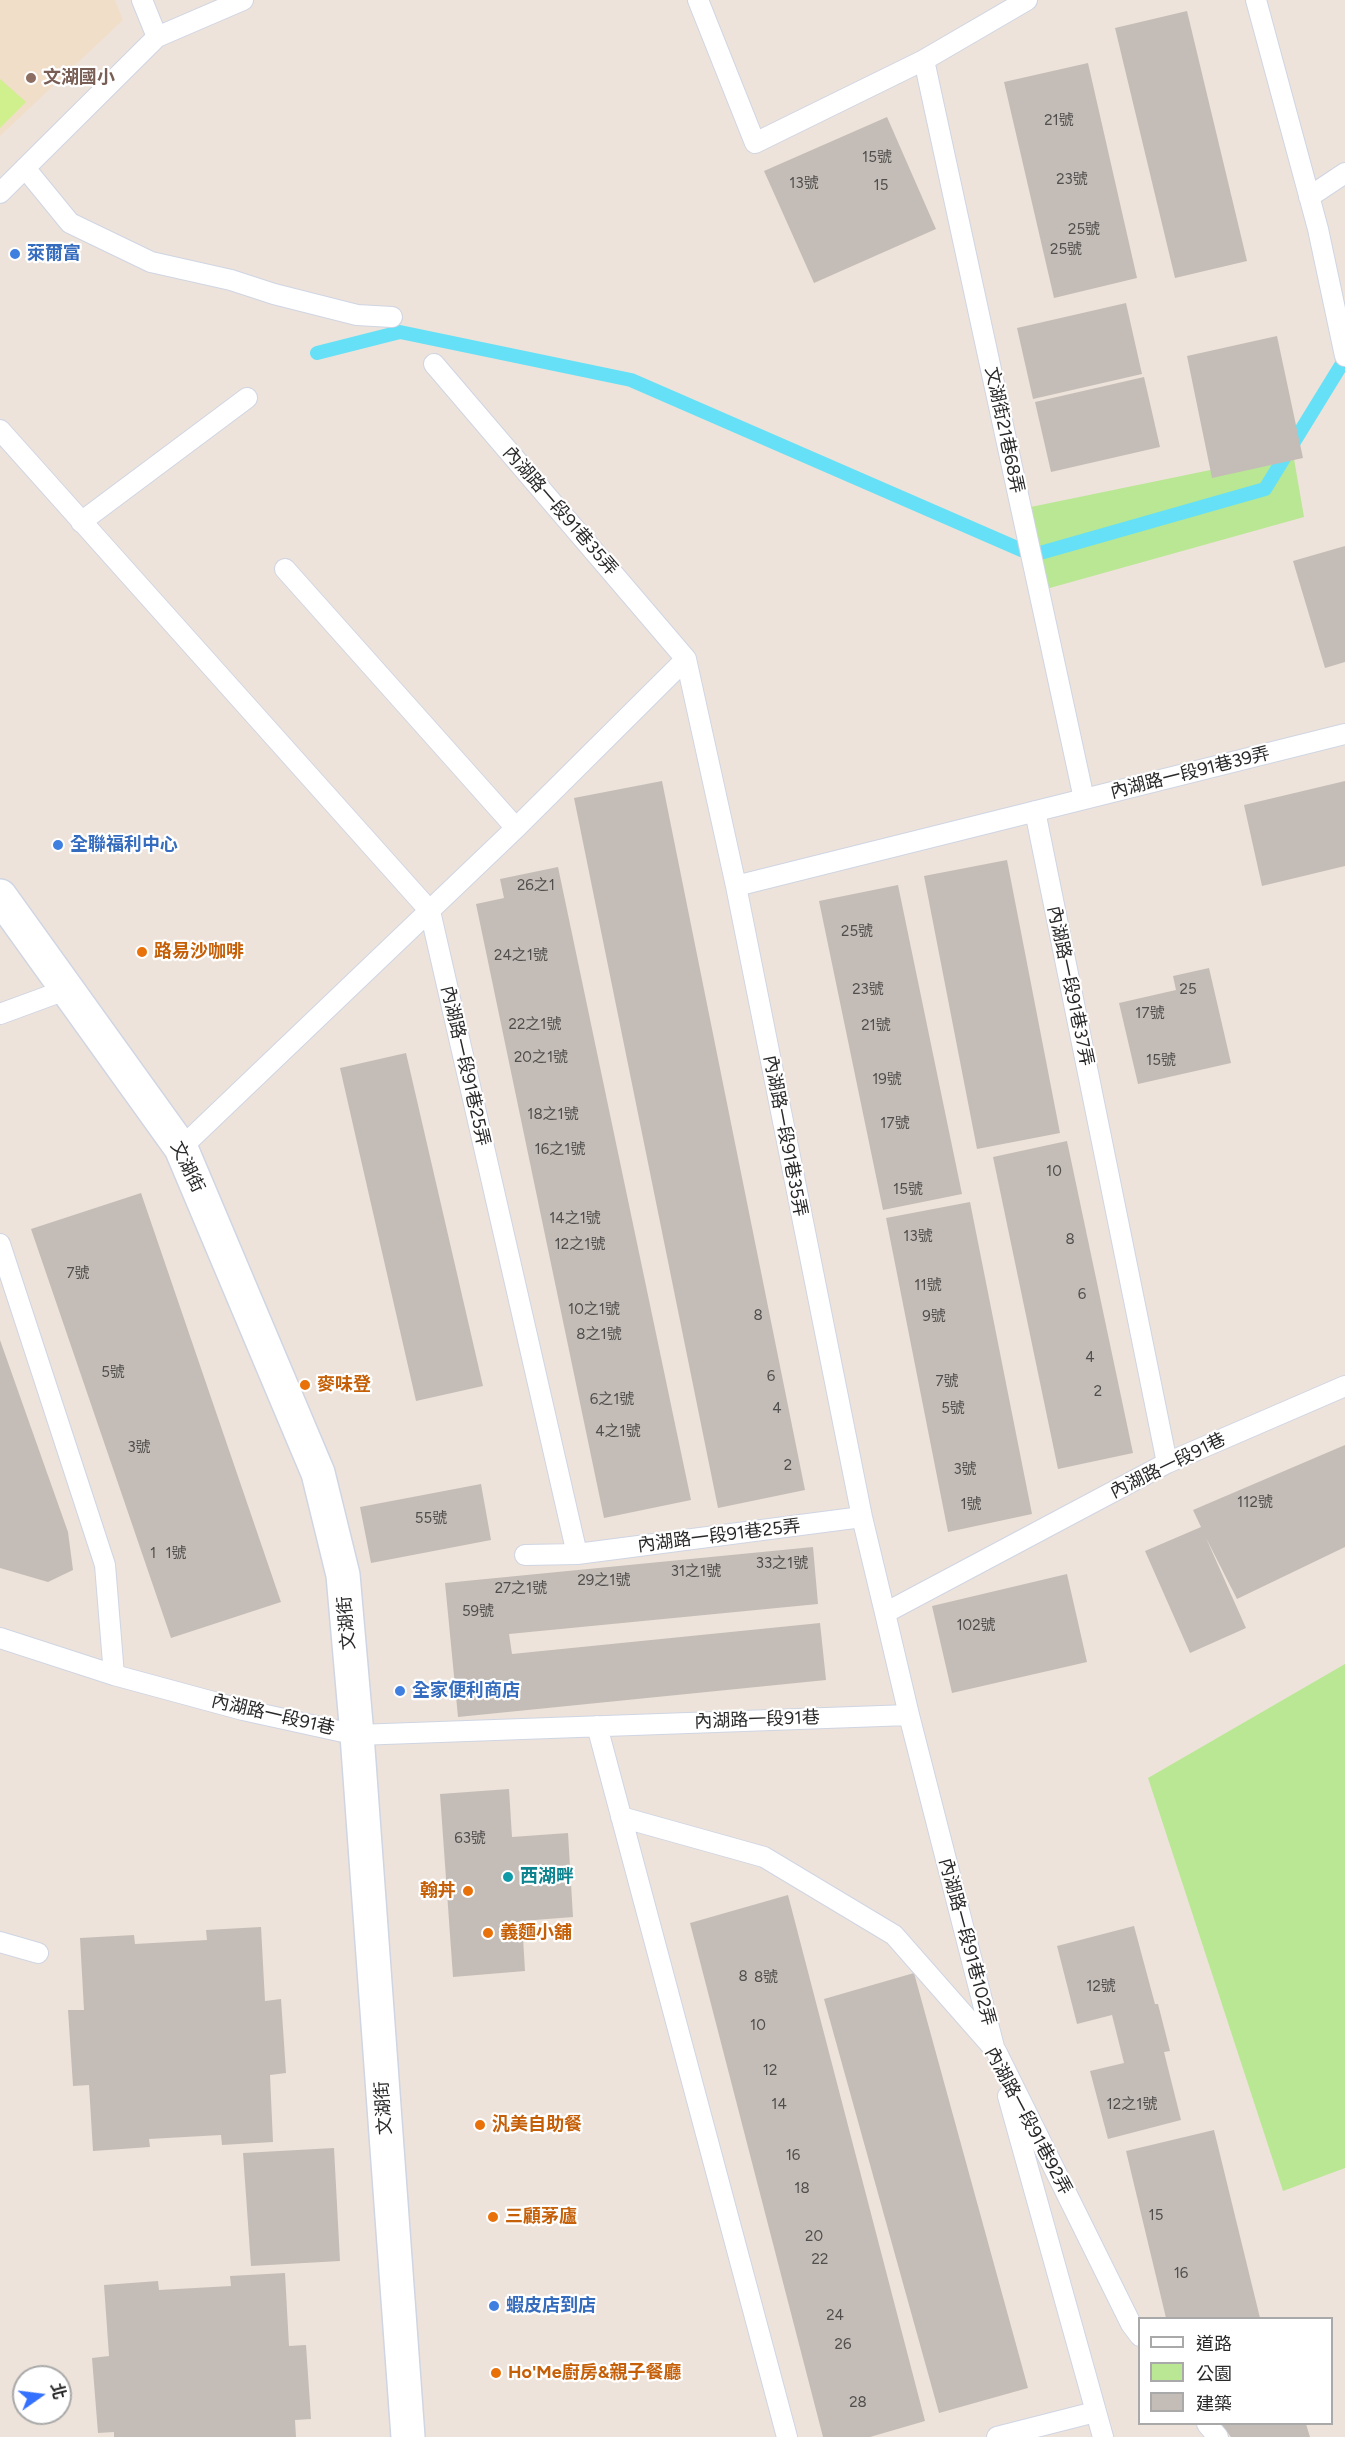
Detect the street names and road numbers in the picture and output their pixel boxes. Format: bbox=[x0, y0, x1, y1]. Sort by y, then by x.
street label: 文湖街21巷68弄 bbox=[980, 365, 1028, 495]
street label: 內湖路一段91巷35弄 bbox=[498, 442, 622, 580]
street label: 內湖路一段91巷39弄 bbox=[1108, 743, 1272, 803]
street label: 內湖路一段91巷37弄 bbox=[1042, 904, 1098, 1068]
street label: 內湖路一段91巷25弄 bbox=[436, 984, 494, 1148]
street label: 內湖路一段91巷35弄 bbox=[759, 1054, 811, 1218]
street label: 文湖街 bbox=[165, 1138, 209, 1196]
street label: 內湖路一段91巷 bbox=[1107, 1429, 1229, 1503]
street label: 內湖路一段91巷25弄 bbox=[636, 1515, 802, 1557]
street label: 文湖街 bbox=[334, 1595, 360, 1651]
street label: 內湖路一段91巷 bbox=[209, 1690, 337, 1740]
street label: 內湖路一段91巷 bbox=[694, 1707, 820, 1733]
street label: 內湖路一段91巷102弄 bbox=[934, 1856, 1000, 2028]
street label: 內湖路一段91巷92弄 bbox=[980, 2044, 1076, 2198]
street label: 文湖街 bbox=[371, 2080, 397, 2136]

